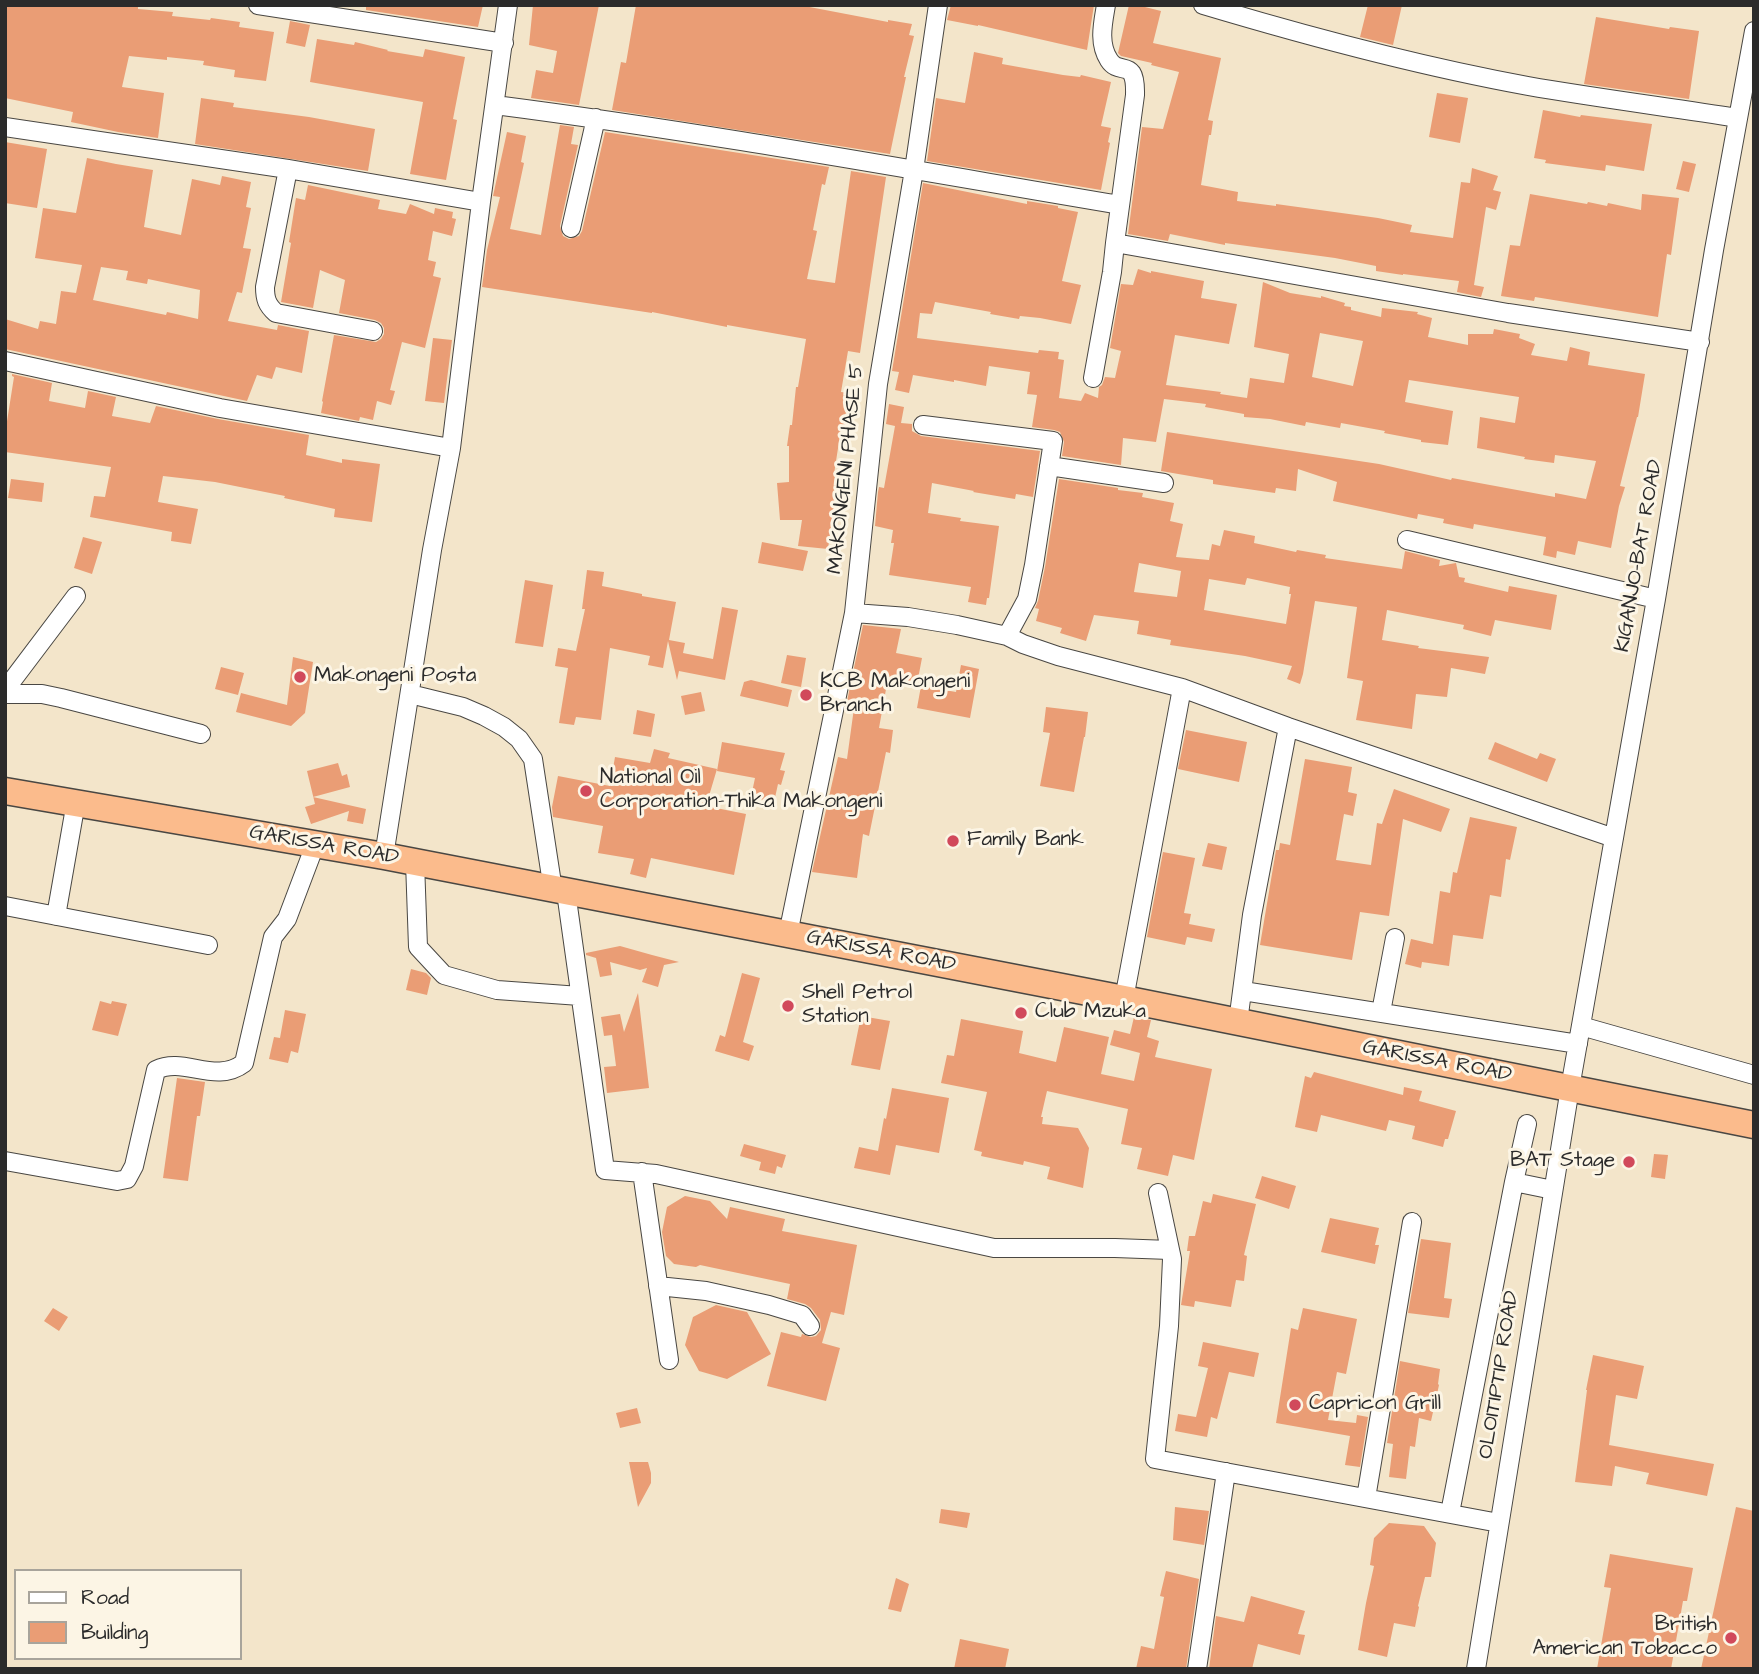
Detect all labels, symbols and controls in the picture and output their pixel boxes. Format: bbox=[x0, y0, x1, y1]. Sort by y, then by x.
street label: MAKONGENI PHASE 5 bbox=[823, 363, 871, 575]
street label: KIGANJO-BAT ROAD bbox=[1611, 458, 1669, 654]
place label: Makongeni Posta bbox=[314, 664, 476, 690]
marker: Makongeni Posta bbox=[292, 669, 308, 685]
place label: KCB Makongeni Branch bbox=[820, 670, 970, 720]
marker: KCB Makongeni Branch bbox=[798, 687, 814, 703]
place label: National Oil Corporation-Thika Makongeni bbox=[600, 766, 882, 816]
marker: National Oil Corporation-Thika Makongeni bbox=[578, 783, 594, 799]
street label: GARISSA ROAD bbox=[247, 820, 401, 872]
place label: Family Bank bbox=[967, 828, 1084, 854]
marker: Family Bank bbox=[945, 833, 961, 849]
street label: GARISSA ROAD bbox=[804, 925, 958, 979]
place label: Shell Petrol Station bbox=[802, 981, 912, 1031]
marker: Shell Petrol Station bbox=[780, 998, 796, 1014]
place label: Club Mzuka bbox=[1035, 1000, 1146, 1026]
marker: Club Mzuka bbox=[1013, 1005, 1029, 1021]
street label: GARISSA ROAD bbox=[1360, 1035, 1514, 1089]
place label: BAT Stage bbox=[1510, 1149, 1615, 1175]
marker: BAT Stage bbox=[1621, 1154, 1637, 1170]
street label: OLOITIPTIP ROAD bbox=[1474, 1289, 1526, 1461]
place label: Capricon Grill bbox=[1309, 1392, 1441, 1418]
marker: Capricon Grill bbox=[1287, 1397, 1303, 1413]
legend bbox=[14, 1569, 242, 1660]
text: Road bbox=[81, 1583, 129, 1612]
place label: British American Tobacco bbox=[1532, 1613, 1717, 1663]
text: Building bbox=[81, 1618, 148, 1647]
marker: British American Tobacco bbox=[1723, 1630, 1739, 1646]

